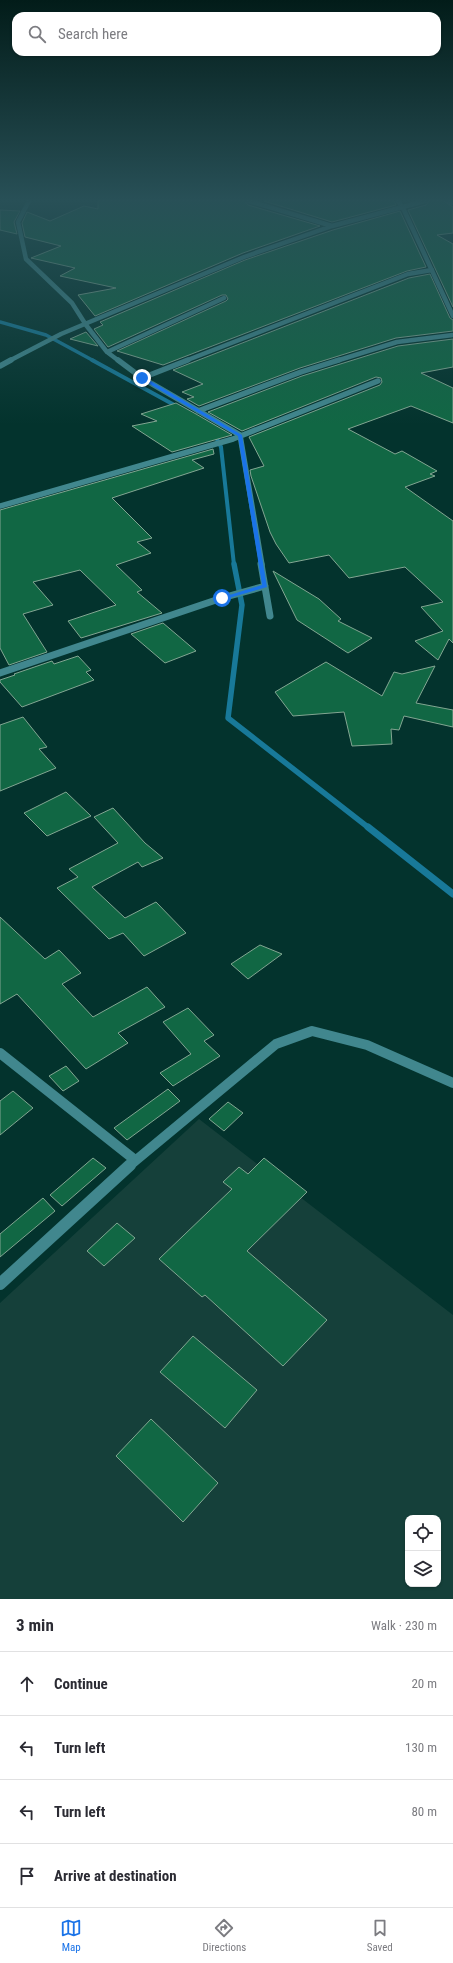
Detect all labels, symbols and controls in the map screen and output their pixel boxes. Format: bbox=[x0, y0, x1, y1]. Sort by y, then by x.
search box bbox=[12, 12, 441, 56]
icon: search bbox=[26, 23, 48, 45]
text: Search here bbox=[58, 25, 128, 43]
route end bbox=[133, 369, 151, 387]
route start bbox=[213, 589, 231, 607]
map controls bbox=[405, 1515, 441, 1587]
button: locate bbox=[405, 1515, 441, 1551]
button: layers bbox=[405, 1551, 441, 1587]
text: 3 min bbox=[16, 1615, 54, 1635]
text: Walk · 230 m bbox=[371, 1618, 437, 1633]
icon: ahead bbox=[16, 1673, 38, 1695]
text: Continue bbox=[54, 1675, 108, 1693]
text: 20 m bbox=[411, 1676, 437, 1691]
icon: left bbox=[16, 1737, 38, 1759]
text: Turn left bbox=[54, 1739, 105, 1757]
text: 130 m bbox=[405, 1740, 437, 1755]
icon: left bbox=[16, 1801, 38, 1823]
text: Turn left bbox=[54, 1803, 105, 1821]
text: 80 m bbox=[411, 1804, 437, 1819]
icon: arrive bbox=[16, 1865, 38, 1887]
text: Arrive at destination bbox=[54, 1867, 177, 1885]
tab: Map bbox=[60, 1917, 82, 1954]
tab: Directions bbox=[202, 1917, 246, 1954]
tab: Saved bbox=[367, 1917, 393, 1954]

